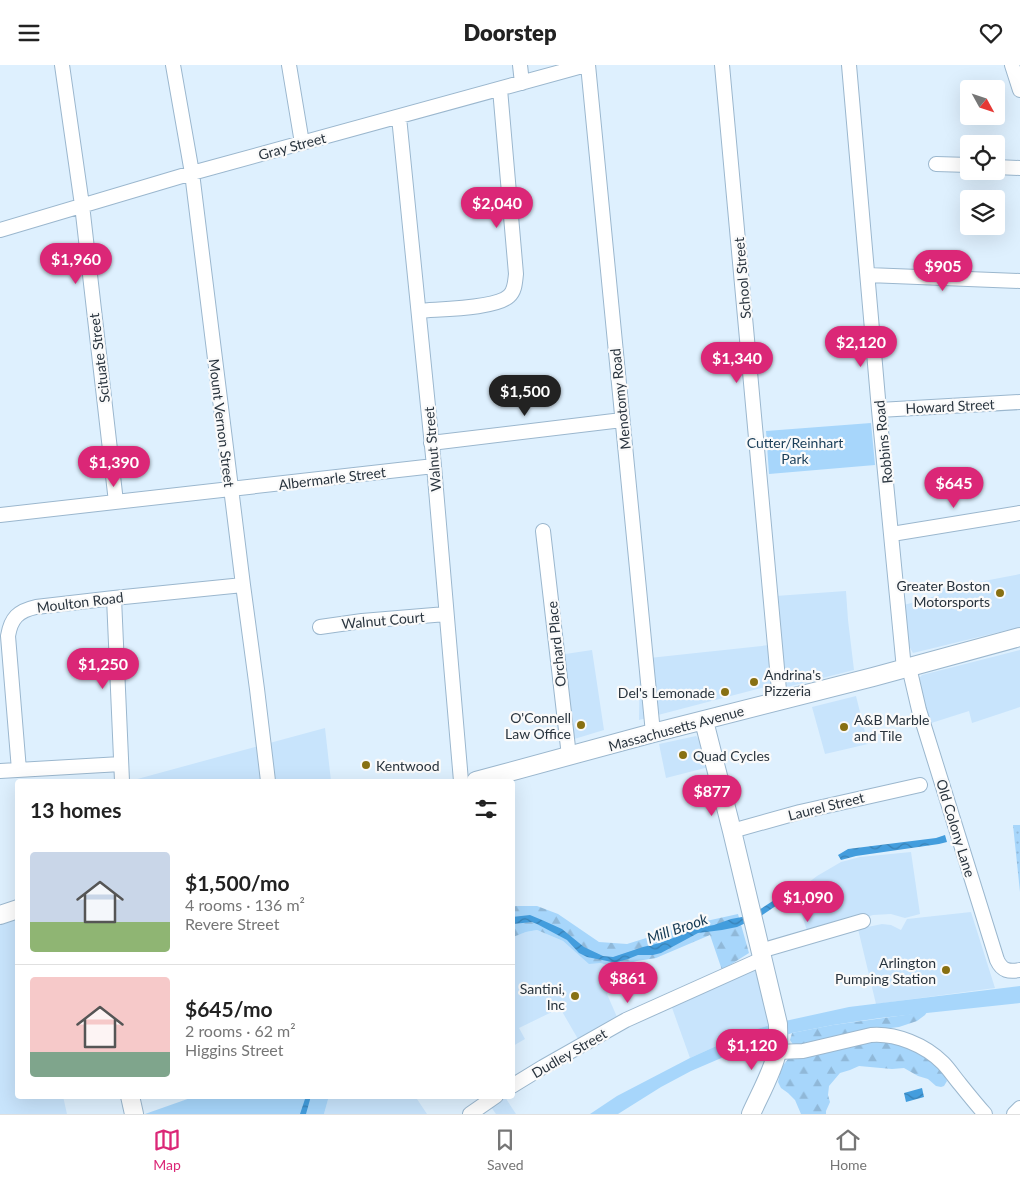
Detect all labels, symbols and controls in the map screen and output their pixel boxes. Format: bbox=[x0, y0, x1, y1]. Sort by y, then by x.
icon: menu bbox=[15, 19, 43, 47]
text: Doorstep bbox=[463, 19, 557, 46]
icon: heart bbox=[977, 19, 1005, 47]
north arrow bbox=[960, 80, 1005, 125]
map controls bbox=[960, 80, 1005, 235]
street label: Gray Street bbox=[256, 129, 328, 163]
button: locate bbox=[960, 135, 1005, 180]
pin: $2,040 bbox=[456, 186, 538, 229]
button: layers bbox=[960, 190, 1005, 235]
text: $2,040 bbox=[472, 193, 522, 212]
street label: School Street bbox=[730, 237, 754, 319]
pin: $1,960 bbox=[35, 243, 117, 285]
text: $1,960 bbox=[51, 249, 101, 268]
pin: $905 bbox=[913, 249, 973, 292]
text: $905 bbox=[924, 256, 962, 275]
street label: Scituate Street bbox=[85, 312, 113, 404]
pin: $2,120 bbox=[820, 325, 902, 368]
text: $2,120 bbox=[836, 332, 886, 351]
pin: $1,340 bbox=[696, 341, 778, 384]
street label: Menotomy Road bbox=[606, 348, 634, 450]
text: $1,340 bbox=[712, 348, 762, 367]
street label: Mount Vernon Street bbox=[206, 358, 238, 488]
pin: $1,500 bbox=[484, 375, 566, 417]
text: $1,500 bbox=[500, 381, 550, 400]
street label: Howard Street bbox=[905, 395, 995, 417]
street label: Robbins Road bbox=[870, 399, 896, 485]
street label: Walnut Street bbox=[420, 406, 444, 492]
park label: Cutter/Reinhart Park bbox=[747, 434, 843, 467]
pin: $1,390 bbox=[73, 445, 155, 488]
text: $1,390 bbox=[89, 452, 139, 471]
street label: Albermarle Street bbox=[277, 463, 387, 493]
pin: $645 bbox=[924, 467, 984, 509]
text: $645 bbox=[935, 473, 973, 492]
place label: Greater Boston Motorsports bbox=[896, 577, 990, 610]
marker: Greater Boston Motorsports bbox=[994, 587, 1006, 599]
street label: Moulton Road bbox=[36, 588, 124, 616]
street label: Orchard Place bbox=[543, 600, 569, 688]
street label: Walnut Court bbox=[341, 608, 425, 632]
pin: $1,250 bbox=[62, 647, 144, 690]
text: $1,250 bbox=[78, 654, 128, 673]
place label: Andrina's Pizzeria bbox=[764, 666, 821, 699]
marker: Andrina's Pizzeria bbox=[748, 676, 760, 688]
place label: Del's Lemonade bbox=[618, 684, 715, 701]
marker: Del's Lemonade bbox=[719, 686, 731, 698]
street label: Massachusetts Avenue bbox=[606, 702, 746, 754]
place label: O'Connell Law Office bbox=[505, 709, 571, 742]
place label: A&B Marble and Tile bbox=[854, 711, 929, 744]
marker: O'Connell Law Office bbox=[575, 719, 587, 731]
marker: A&B Marble and Tile bbox=[838, 721, 850, 733]
place label: Quad Cycles bbox=[693, 747, 770, 764]
marker: Quad Cycles bbox=[677, 749, 689, 761]
place label: Kentwood bbox=[376, 757, 439, 774]
marker: Kentwood bbox=[360, 759, 372, 771]
pin: $877 bbox=[682, 775, 742, 817]
street label: Old Colony Lane bbox=[933, 777, 979, 879]
text: $877 bbox=[693, 781, 731, 800]
street label: Laurel Street bbox=[786, 788, 866, 824]
icon: filters bbox=[472, 795, 500, 823]
text: 13 homes bbox=[30, 797, 121, 822]
text: $1,500/mo bbox=[185, 870, 290, 895]
icon: home bbox=[70, 872, 130, 932]
pin: $1,090 bbox=[767, 881, 849, 923]
text: $1,090 bbox=[783, 887, 833, 906]
text: 4 rooms · 136 m² bbox=[185, 895, 305, 914]
water label: Mill Brook bbox=[644, 909, 711, 947]
text: Revere Street bbox=[185, 914, 279, 933]
place label: Arlington Pumping Station bbox=[835, 954, 936, 987]
pin: $861 bbox=[598, 961, 658, 1004]
marker: Arlington Pumping Station bbox=[940, 964, 952, 976]
text: $861 bbox=[609, 968, 647, 987]
place label: Santini, Inc bbox=[520, 980, 565, 1013]
marker: Santini, Inc bbox=[569, 990, 581, 1002]
text: $645/mo bbox=[185, 996, 273, 1021]
icon: home bbox=[70, 997, 130, 1057]
text: 2 rooms · 62 m² bbox=[185, 1021, 296, 1040]
street label: Dudley Street bbox=[528, 1025, 610, 1081]
pin: $1,120 bbox=[711, 1029, 793, 1071]
text: $1,120 bbox=[727, 1035, 777, 1054]
text: Higgins Street bbox=[185, 1040, 283, 1059]
tab: Map bbox=[153, 1126, 181, 1173]
tab: Saved bbox=[487, 1126, 524, 1173]
tab: Home bbox=[830, 1126, 867, 1173]

